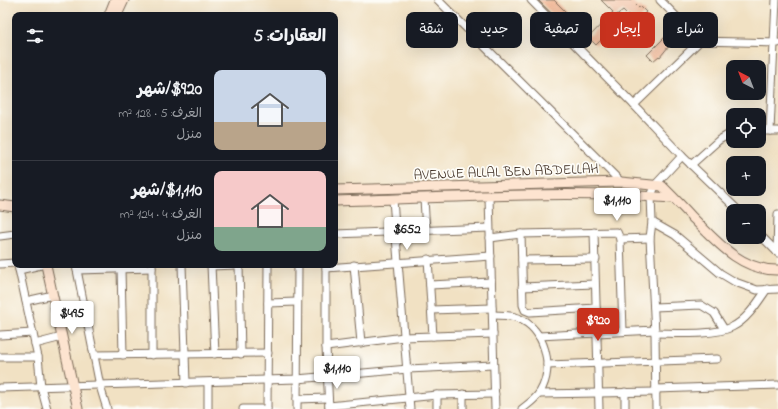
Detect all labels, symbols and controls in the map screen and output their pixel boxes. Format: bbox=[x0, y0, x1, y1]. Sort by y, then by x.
chip: شقة bbox=[406, 12, 458, 48]
chip: جديد bbox=[466, 12, 522, 48]
chip: تصفية bbox=[530, 12, 592, 48]
chip: إيجار bbox=[600, 12, 655, 48]
chip: شراء bbox=[663, 12, 718, 48]
text: العقارات: 5 bbox=[254, 24, 326, 49]
icon: filters bbox=[24, 25, 46, 47]
north arrow bbox=[726, 60, 766, 100]
map controls bbox=[726, 60, 766, 244]
text: $920/شهر bbox=[137, 77, 202, 102]
icon: home bbox=[246, 86, 294, 134]
text: الغرف: 5 · 128 m² bbox=[118, 104, 202, 123]
button: locate bbox=[726, 108, 766, 148]
text: منزل bbox=[176, 125, 202, 144]
button: + bbox=[726, 156, 766, 196]
street label: AVENUE ALLAL BEN ABDELLAH bbox=[413, 159, 599, 186]
text: $1,110/شهر bbox=[132, 178, 202, 203]
icon: home bbox=[246, 187, 294, 235]
pin: $1,110 bbox=[584, 188, 650, 222]
text: $1,110 bbox=[603, 191, 631, 210]
button: − bbox=[726, 204, 766, 244]
text: الغرف: 4 · 124 m² bbox=[120, 205, 202, 224]
pin: $652 bbox=[383, 217, 431, 251]
text: $652 bbox=[393, 220, 421, 239]
text: منزل bbox=[176, 226, 202, 245]
pin: $495 bbox=[48, 301, 96, 335]
text: $495 bbox=[60, 304, 84, 323]
pin: $920 bbox=[574, 308, 622, 342]
text: $920 bbox=[586, 311, 610, 330]
pin: $1,110 bbox=[304, 356, 370, 390]
text: $1,110 bbox=[323, 359, 351, 378]

